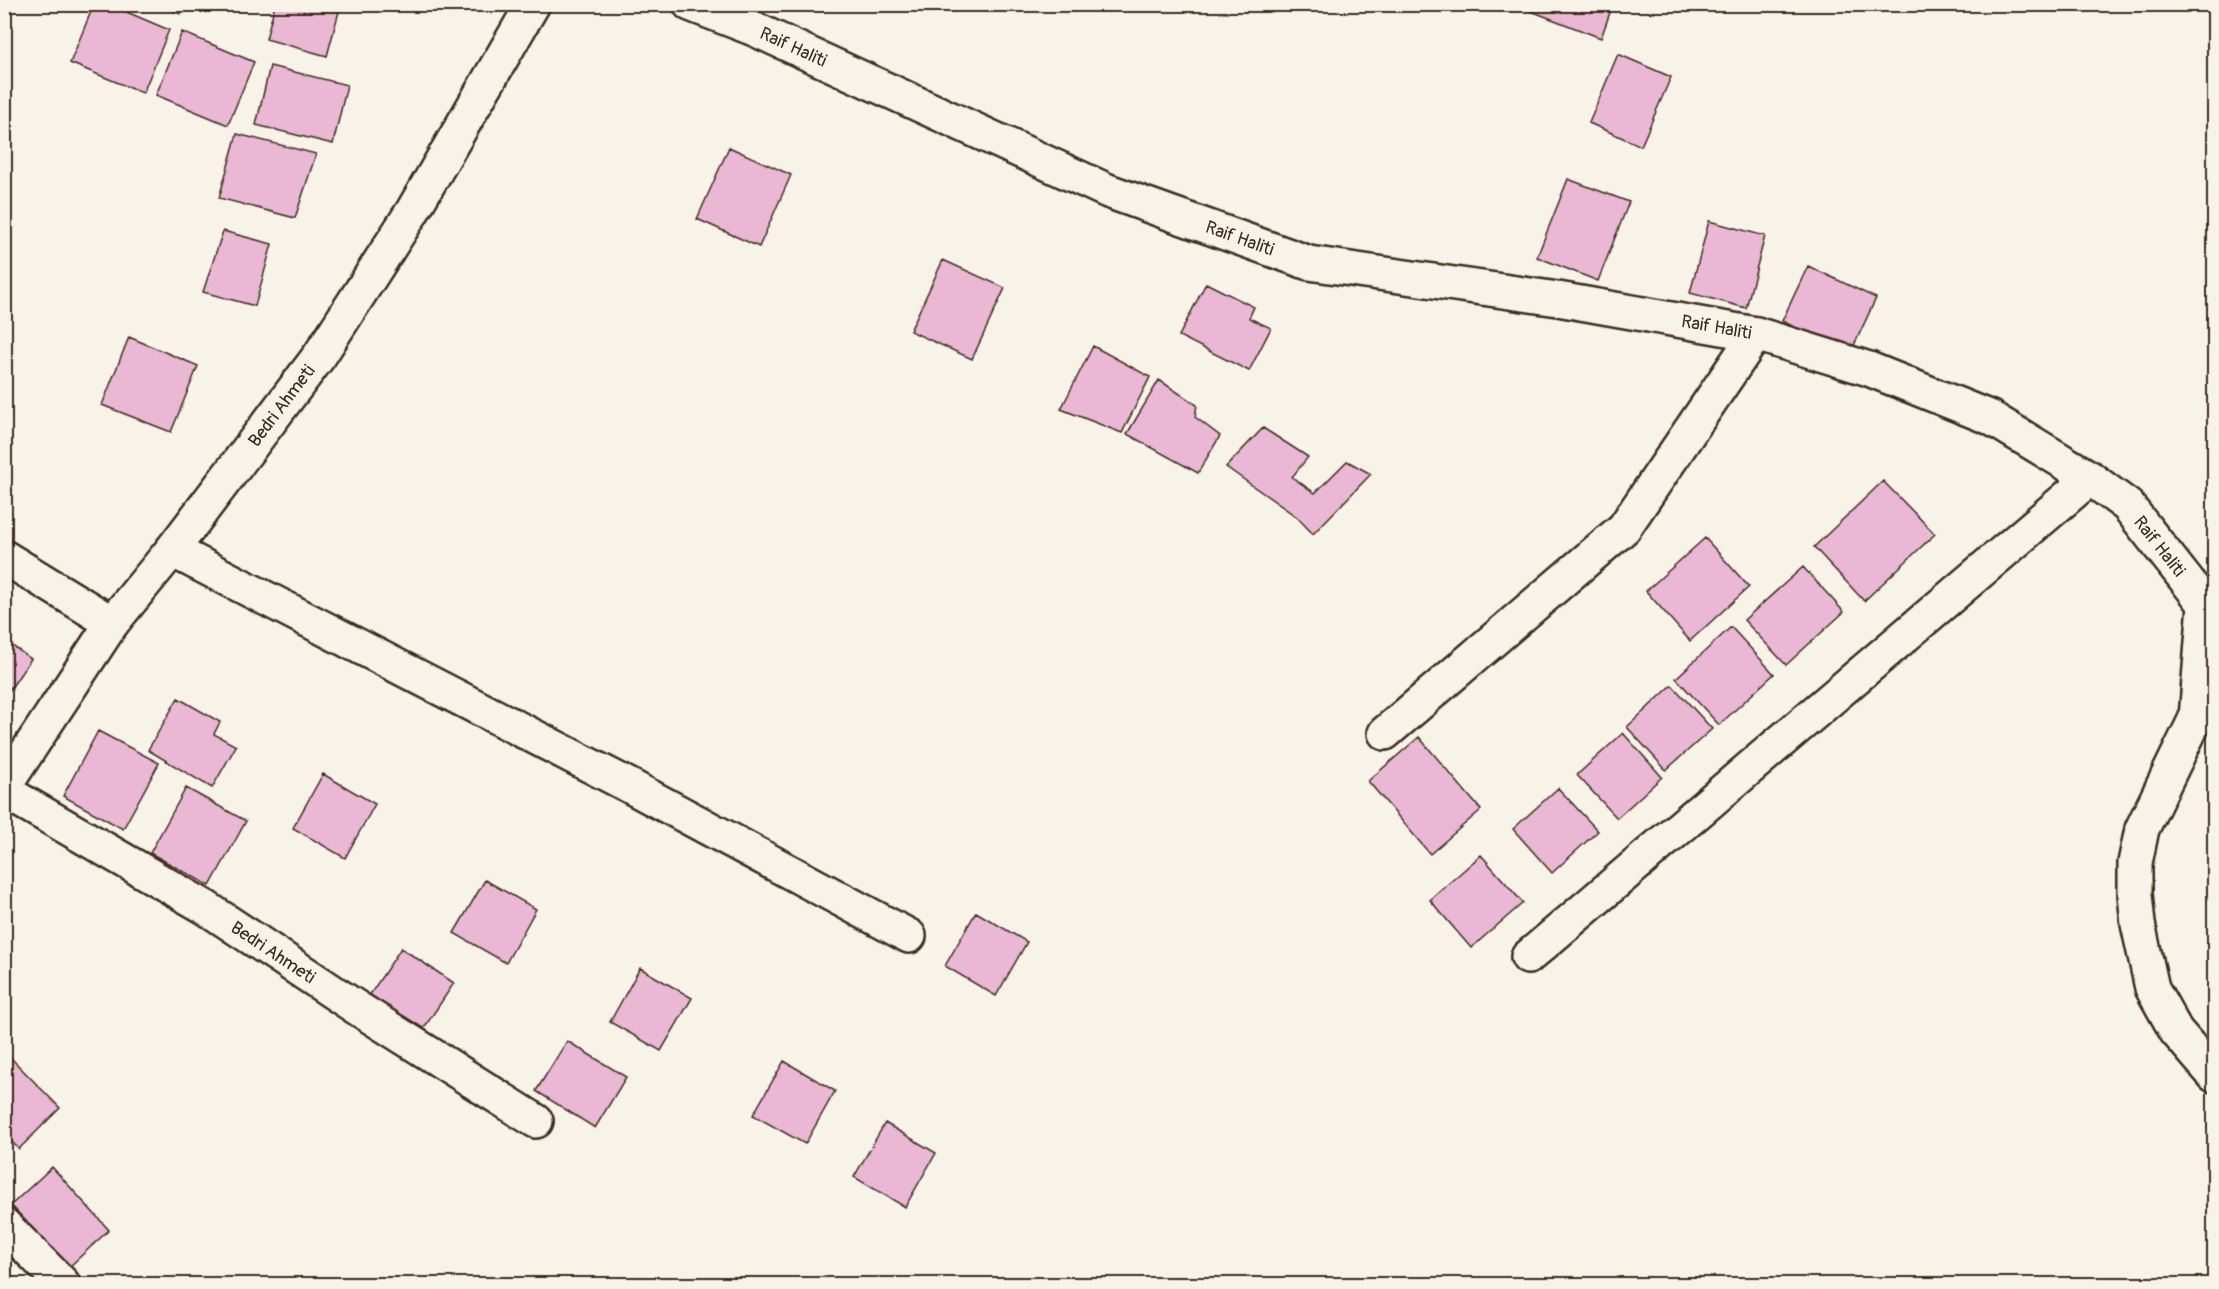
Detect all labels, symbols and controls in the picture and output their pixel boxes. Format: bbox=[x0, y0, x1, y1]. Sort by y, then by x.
street label: Raif Haliti bbox=[756, 22, 830, 73]
street label: Raif Haliti bbox=[1202, 216, 1277, 261]
street label: Raif Haliti bbox=[1679, 310, 1753, 345]
street label: Bedri Ahmeti bbox=[243, 360, 320, 452]
street label: Raif Haliti bbox=[2128, 511, 2190, 582]
street label: Bedri Ahmeti bbox=[226, 916, 320, 989]

